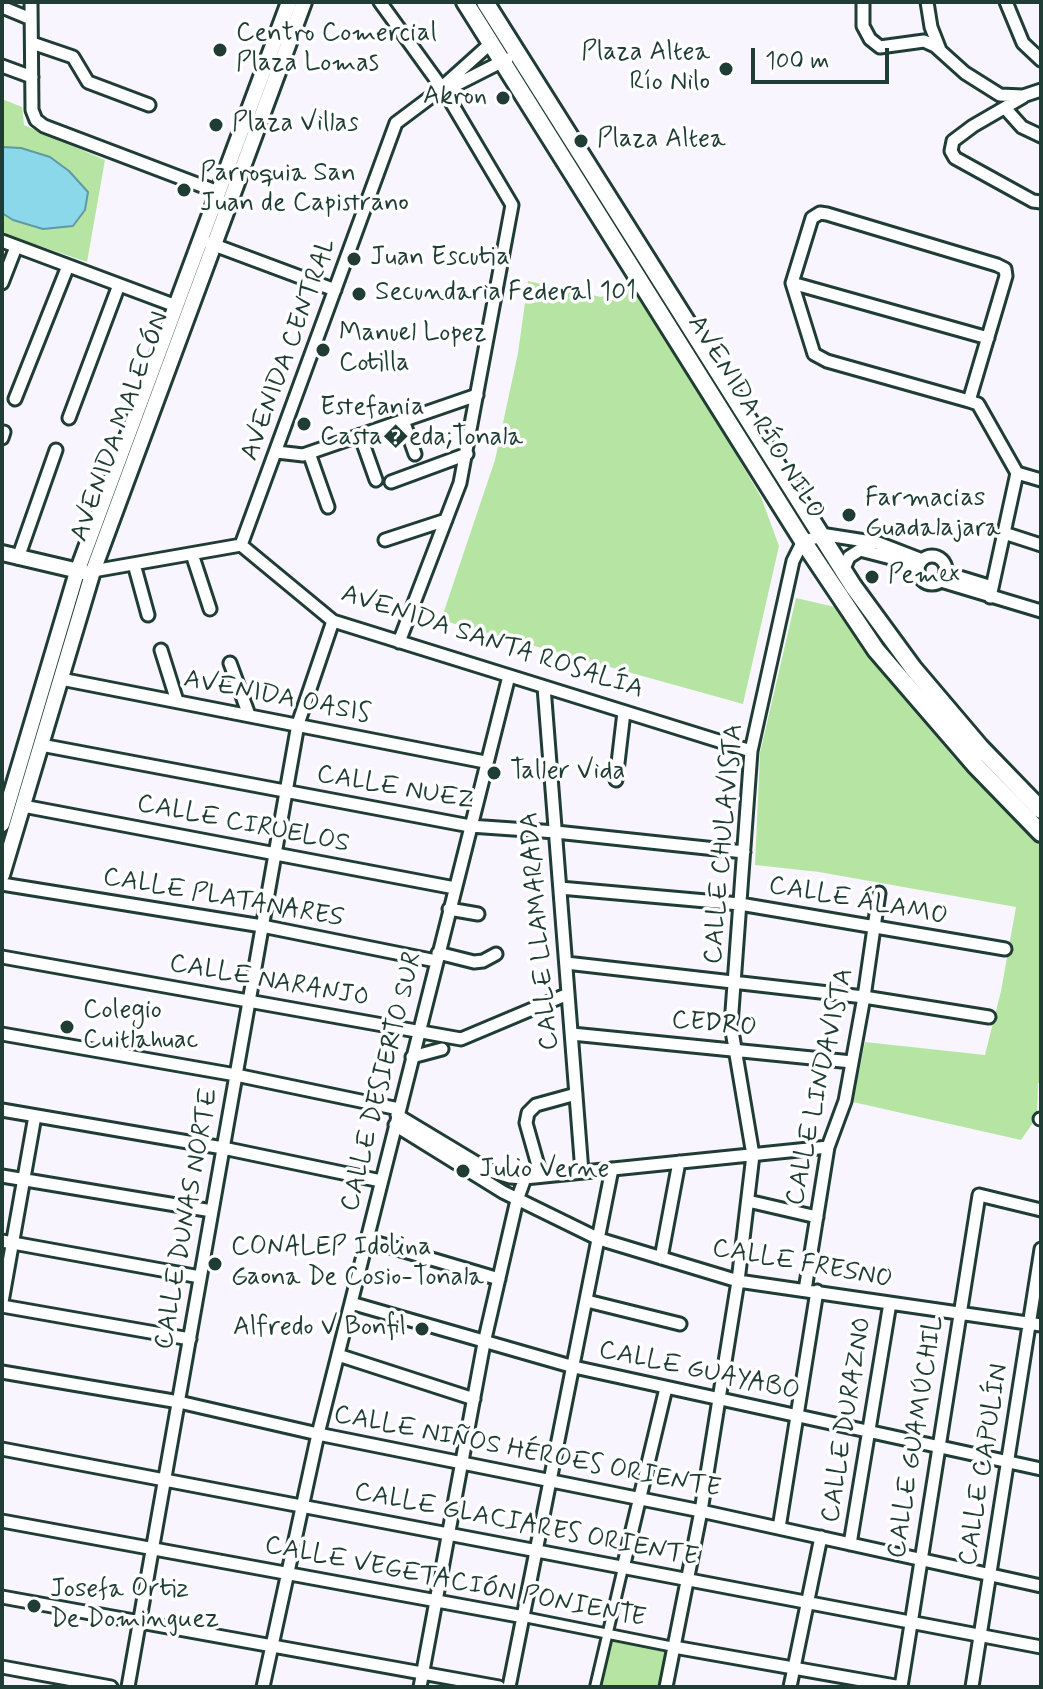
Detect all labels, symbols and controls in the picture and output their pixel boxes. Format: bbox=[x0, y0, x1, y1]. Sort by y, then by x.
place label: Centro Comercial Plaza Lomas bbox=[236, 19, 437, 80]
scale bar bbox=[755, 32, 893, 82]
place label: Plaza Altea Río Nilo bbox=[581, 38, 710, 100]
marker: Centro Comercial Plaza Lomas bbox=[211, 41, 229, 59]
text: 100 m bbox=[765, 46, 829, 77]
marker: Plaza Altea Río Nilo bbox=[717, 60, 735, 78]
place label: Akron bbox=[423, 82, 487, 114]
marker: Akron bbox=[494, 89, 512, 107]
place label: Plaza Villas bbox=[232, 109, 359, 141]
marker: Plaza Villas bbox=[207, 116, 225, 134]
place label: Plaza Altea bbox=[597, 125, 726, 157]
marker: Plaza Altea bbox=[572, 132, 590, 150]
place label: Parroquia San Juan de Capistrano bbox=[200, 159, 409, 220]
marker: Parroquia San Juan de Capistrano bbox=[175, 181, 193, 199]
street label: AVENIDA CENTRAL bbox=[235, 235, 345, 465]
place label: Juan Escutia bbox=[370, 243, 510, 275]
marker: Juan Escutia bbox=[345, 250, 363, 268]
place label: Secundaria Federal 101 bbox=[375, 278, 636, 310]
marker: Secundaria Federal 101 bbox=[350, 285, 368, 303]
street label: AVENIDA MALECÓN bbox=[65, 308, 177, 546]
street label: AVENIDA RÍO NILO bbox=[679, 310, 831, 526]
place label: Manuel Lopez Cotilla bbox=[339, 319, 487, 380]
marker: Manuel Lopez Cotilla bbox=[314, 341, 332, 359]
place label: Estefania Casta�eda;Tonala bbox=[320, 393, 523, 454]
marker: Estefania Casta�eda;Tonala bbox=[295, 415, 313, 433]
place label: Farmacias Guadalajara bbox=[865, 484, 1001, 546]
marker: Farmacias Guadalajara bbox=[840, 506, 858, 524]
place label: Pemex bbox=[888, 561, 960, 593]
marker: Pemex bbox=[863, 568, 881, 586]
street label: AVENIDA SANTA ROSALÍA bbox=[337, 579, 647, 707]
street label: AVENIDA OASIS bbox=[181, 665, 373, 731]
street label: CALLE CHULAVISTA bbox=[699, 722, 751, 966]
place label: Taller Vida bbox=[510, 757, 625, 789]
street label: CALLE NUEZ bbox=[314, 760, 476, 818]
marker: Taller Vida bbox=[485, 764, 503, 782]
street label: CALLE CIRUELOS bbox=[134, 789, 352, 861]
street label: CALLE LLAMARADA bbox=[515, 810, 567, 1052]
street label: CALLE PLATANARES bbox=[100, 862, 346, 936]
street label: CALLE ÁLAMO bbox=[766, 871, 950, 933]
street label: CALLE NARANJO bbox=[167, 949, 371, 1015]
street label: CALLE DESIERTO SUR bbox=[336, 949, 430, 1215]
street label: CALLE LINDAVISTA bbox=[781, 965, 861, 1209]
place label: Colegio Cuitlahuac bbox=[83, 996, 198, 1058]
street label: CEDRO bbox=[670, 1006, 758, 1044]
marker: Colegio Cuitlahuac bbox=[58, 1018, 76, 1036]
street label: CALLE DUNAS NORTE bbox=[150, 1086, 226, 1352]
place label: Julio Verne bbox=[479, 1155, 609, 1187]
marker: Julio Verne bbox=[454, 1162, 472, 1180]
place label: CONALEP Idolina Gaona De Cosio-Tonala bbox=[231, 1233, 484, 1294]
street label: CALLE FRESNO bbox=[709, 1234, 895, 1296]
marker: CONALEP Idolina Gaona De Cosio-Tonala bbox=[206, 1255, 224, 1273]
place label: Alfredo V Bonfil bbox=[233, 1313, 406, 1345]
street label: CALLE GUAMÚCHIL bbox=[882, 1313, 952, 1561]
street label: CALLE DURAZNO bbox=[816, 1315, 880, 1525]
marker: Alfredo V Bonfil bbox=[413, 1320, 431, 1338]
street label: CALLE GUAYABO bbox=[596, 1335, 802, 1409]
street label: CALLE CAPULÍN bbox=[954, 1362, 1016, 1568]
street label: CALLE NIÑOS HÉROES ORIENTE bbox=[331, 1400, 723, 1506]
street label: CALLE GLACIARES ORIENTE bbox=[351, 1477, 701, 1575]
street label: CALLE VEGETACIÓN PONIENTE bbox=[262, 1531, 648, 1635]
place label: Josefa Ortiz De Dominguez bbox=[50, 1575, 219, 1636]
marker: Josefa Ortiz De Dominguez bbox=[25, 1597, 43, 1615]

